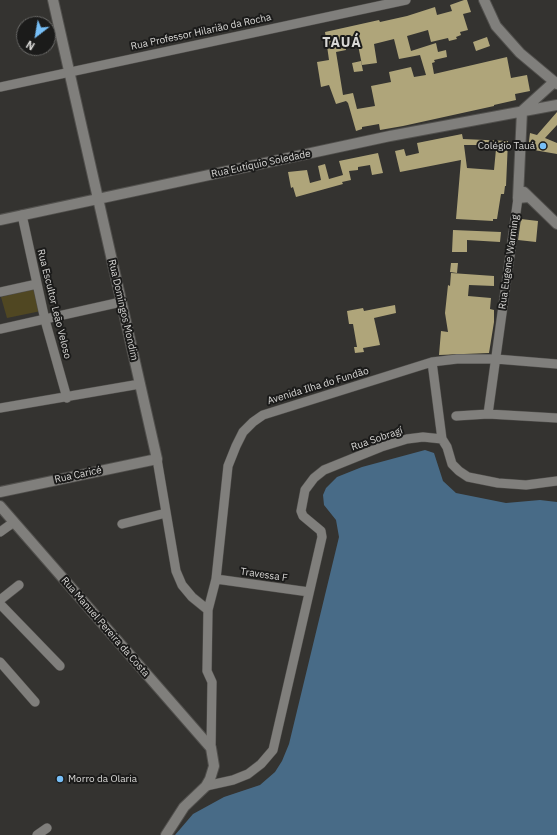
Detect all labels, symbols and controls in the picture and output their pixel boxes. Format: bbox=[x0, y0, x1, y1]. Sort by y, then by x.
street label: Rua Professor Hilarião da Rocha bbox=[130, 11, 272, 53]
north arrow bbox=[16, 16, 56, 56]
district label: TAUÁ bbox=[322, 35, 362, 51]
text: N bbox=[23, 37, 37, 53]
place label: Colégio Tauá bbox=[478, 140, 535, 152]
marker: Colégio Tauá bbox=[538, 141, 548, 151]
street label: Rua Eutíquio Soledade bbox=[210, 148, 312, 180]
street label: Rua Eugene Warming bbox=[496, 214, 522, 310]
street label: Rua Escultor Leão Veloso bbox=[35, 248, 73, 360]
street label: Rua Domingos Mondim bbox=[106, 258, 140, 362]
street label: Avenida Ilha do Fundão bbox=[266, 365, 370, 407]
street label: Rua Sobragí bbox=[350, 425, 404, 453]
street label: Rua Caricé bbox=[53, 464, 103, 486]
street label: Travessa F bbox=[240, 566, 288, 584]
street label: Rua Manuel Pereira da Costa bbox=[58, 575, 152, 679]
place label: Morro da Olaria bbox=[68, 773, 137, 785]
marker: Morro da Olaria bbox=[55, 774, 65, 784]

